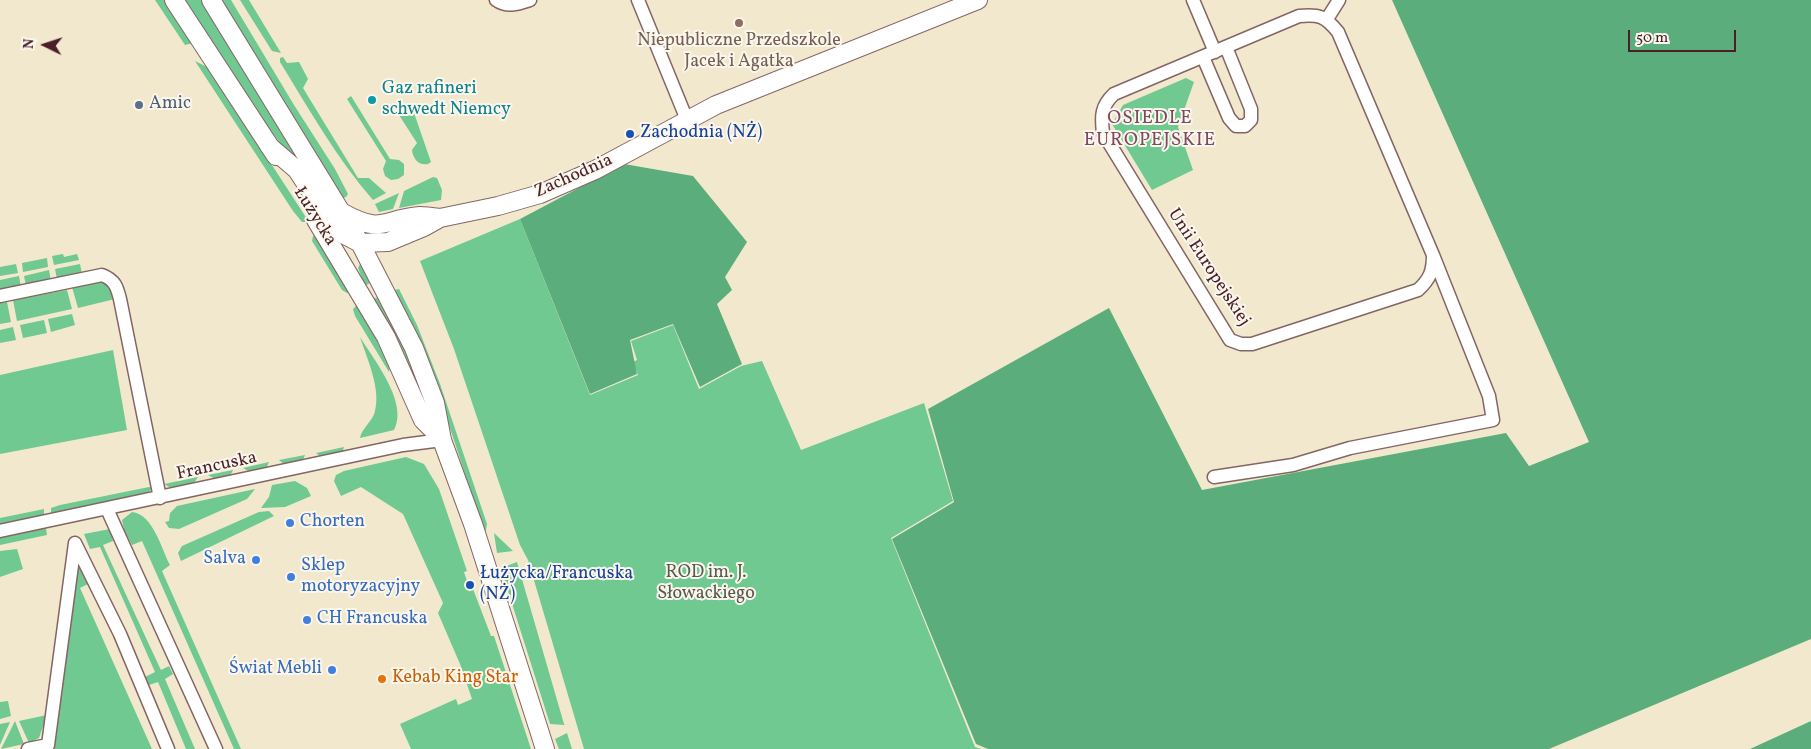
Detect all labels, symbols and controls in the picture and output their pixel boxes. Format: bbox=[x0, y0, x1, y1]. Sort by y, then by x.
marker: Niepubliczne Przedszkole Jacek i Agatka bbox=[733, 17, 745, 29]
north arrow bbox=[20, 20, 70, 70]
scale bar bbox=[1631, 20, 1738, 52]
text: 50 m bbox=[1636, 28, 1668, 49]
place label: Niepubliczne Przedszkole Jacek i Agatka bbox=[637, 31, 841, 74]
text: N bbox=[20, 38, 39, 50]
place label: Gaz rafineri schwedt Niemcy bbox=[382, 79, 511, 122]
place label: Amic bbox=[149, 94, 191, 116]
marker: Gaz rafineri schwedt Niemcy bbox=[366, 94, 378, 106]
marker: Amic bbox=[133, 99, 145, 111]
district label: OSIEDLE EUROPEJSKIE bbox=[1082, 109, 1218, 153]
place label: Zachodnia (NŻ) bbox=[640, 123, 762, 145]
marker: Zachodnia (NŻ) bbox=[624, 128, 636, 140]
street label: Zachodnia bbox=[531, 150, 617, 204]
street label: Łużycka bbox=[288, 184, 340, 250]
street label: Unii Europejskiej bbox=[1162, 205, 1254, 331]
street label: Francuska bbox=[175, 448, 259, 486]
place label: Chorten bbox=[300, 512, 365, 534]
marker: Chorten bbox=[284, 517, 296, 529]
place label: Salva bbox=[203, 549, 246, 571]
marker: Salva bbox=[250, 554, 262, 566]
place label: Sklep motoryzacyjny bbox=[301, 556, 420, 598]
park label: ROD im. J. Słowackiego bbox=[657, 563, 755, 606]
place label: Łużycka/Francuska (NŻ) bbox=[480, 564, 633, 606]
marker: Sklep motoryzacyjny bbox=[285, 571, 297, 583]
marker: Łużycka/Francuska (NŻ) bbox=[464, 579, 476, 591]
place label: CH Francuska bbox=[317, 609, 427, 631]
marker: CH Francuska bbox=[301, 614, 313, 626]
place label: Świat Mebli bbox=[229, 659, 322, 681]
marker: Świat Mebli bbox=[326, 664, 338, 676]
place label: Kebab King Star bbox=[392, 668, 518, 690]
marker: Kebab King Star bbox=[376, 673, 388, 685]

